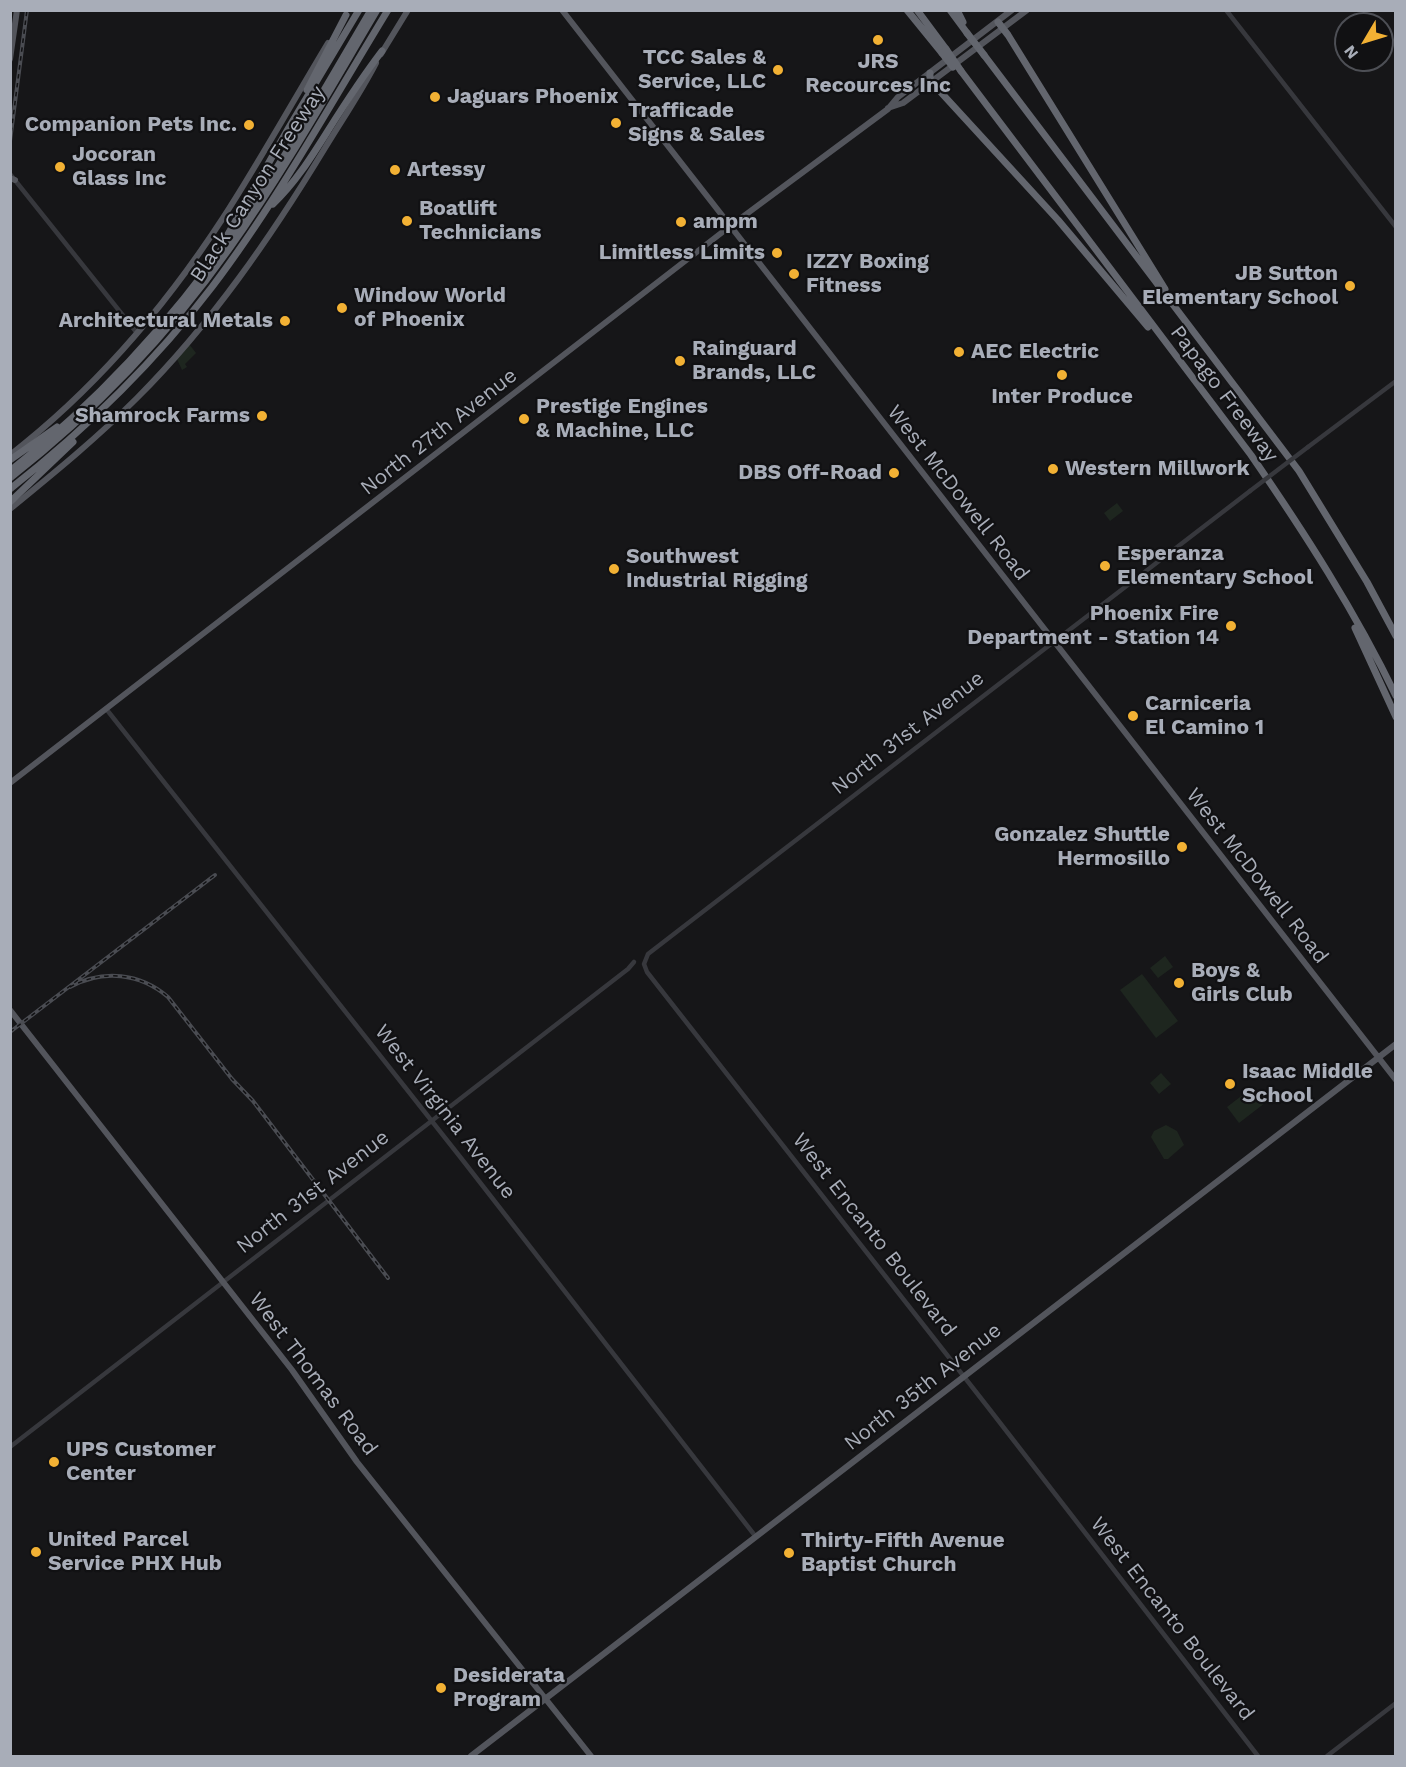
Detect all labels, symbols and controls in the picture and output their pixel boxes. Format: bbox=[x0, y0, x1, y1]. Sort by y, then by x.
north arrow bbox=[1334, 12, 1394, 72]
marker: JRS Recources Inc bbox=[871, 33, 885, 47]
text: N bbox=[1340, 42, 1362, 63]
place label: TCC Sales & Service, LLC bbox=[638, 45, 766, 95]
place label: JRS Recources Inc bbox=[805, 49, 951, 99]
marker: TCC Sales & Service, LLC bbox=[771, 63, 785, 77]
street label: Black Canyon Freeway bbox=[185, 81, 331, 287]
place label: Jaguars Phoenix bbox=[447, 84, 618, 110]
marker: Jaguars Phoenix bbox=[428, 90, 442, 104]
place label: Trafficade Signs & Sales bbox=[628, 98, 765, 148]
place label: Companion Pets Inc. bbox=[25, 112, 237, 138]
marker: Trafficade Signs & Sales bbox=[609, 116, 623, 130]
marker: Companion Pets Inc. bbox=[242, 118, 256, 132]
place label: Jocoran Glass Inc bbox=[72, 142, 166, 192]
place label: Artessy bbox=[407, 157, 485, 183]
marker: Jocoran Glass Inc bbox=[53, 160, 67, 174]
marker: Artessy bbox=[388, 163, 402, 177]
place label: Boatlift Technicians bbox=[419, 196, 541, 246]
place label: ampm bbox=[693, 209, 758, 235]
marker: Boatlift Technicians bbox=[400, 214, 414, 228]
marker: ampm bbox=[674, 215, 688, 229]
place label: Limitless Limits bbox=[599, 240, 765, 266]
marker: Limitless Limits bbox=[770, 246, 784, 260]
place label: IZZY Boxing Fitness bbox=[806, 249, 929, 299]
place label: JB Sutton Elementary School bbox=[1142, 261, 1338, 311]
marker: IZZY Boxing Fitness bbox=[787, 267, 801, 281]
marker: JB Sutton Elementary School bbox=[1343, 279, 1357, 293]
place label: Window World of Phoenix bbox=[354, 283, 506, 333]
marker: Window World of Phoenix bbox=[335, 301, 349, 315]
place label: Architectural Metals bbox=[59, 308, 273, 334]
marker: Architectural Metals bbox=[278, 314, 292, 328]
street label: Papago Freeway bbox=[1165, 321, 1283, 467]
place label: Rainguard Brands, LLC bbox=[692, 336, 816, 386]
place label: AEC Electric bbox=[971, 339, 1099, 365]
marker: AEC Electric bbox=[952, 345, 966, 359]
marker: Rainguard Brands, LLC bbox=[673, 354, 687, 368]
street label: North 27th Avenue bbox=[356, 363, 522, 501]
marker: Inter Produce bbox=[1055, 368, 1069, 382]
place label: Inter Produce bbox=[991, 384, 1133, 410]
place label: Prestige Engines & Machine, LLC bbox=[536, 394, 708, 444]
street label: West McDowell Road bbox=[882, 400, 1034, 586]
place label: Shamrock Farms bbox=[75, 403, 250, 429]
marker: Shamrock Farms bbox=[255, 409, 269, 423]
marker: Prestige Engines & Machine, LLC bbox=[517, 412, 531, 426]
place label: Western Millwork bbox=[1065, 456, 1250, 482]
place label: DBS Off-Road bbox=[738, 460, 882, 486]
marker: Western Millwork bbox=[1046, 462, 1060, 476]
marker: DBS Off-Road bbox=[887, 466, 901, 480]
place label: Esperanza Elementary School bbox=[1117, 541, 1313, 591]
place label: Southwest Industrial Rigging bbox=[626, 544, 807, 594]
marker: Esperanza Elementary School bbox=[1098, 559, 1112, 573]
marker: Southwest Industrial Rigging bbox=[607, 562, 621, 576]
place label: Phoenix Fire Department - Station 14 bbox=[967, 601, 1219, 651]
marker: Phoenix Fire Department - Station 14 bbox=[1224, 619, 1238, 633]
street label: North 31st Avenue bbox=[827, 666, 989, 800]
place label: Carniceria El Camino 1 bbox=[1145, 691, 1264, 741]
marker: Carniceria El Camino 1 bbox=[1126, 709, 1140, 723]
street label: West McDowell Road bbox=[1181, 783, 1333, 969]
place label: Gonzalez Shuttle Hermosillo bbox=[994, 822, 1170, 872]
marker: Gonzalez Shuttle Hermosillo bbox=[1175, 840, 1189, 854]
place label: Boys & Girls Club bbox=[1191, 958, 1293, 1008]
marker: Boys & Girls Club bbox=[1172, 976, 1186, 990]
street label: West Virginia Avenue bbox=[369, 1020, 521, 1204]
place label: Isaac Middle School bbox=[1242, 1059, 1373, 1109]
marker: Isaac Middle School bbox=[1223, 1077, 1237, 1091]
street label: North 31st Avenue bbox=[232, 1125, 394, 1259]
street label: West Encanto Boulevard bbox=[787, 1128, 961, 1342]
street label: West Thomas Road bbox=[243, 1287, 383, 1461]
street label: North 35th Avenue bbox=[839, 1318, 1007, 1456]
place label: UPS Customer Center bbox=[66, 1437, 216, 1487]
marker: UPS Customer Center bbox=[47, 1455, 61, 1469]
street label: West Encanto Boulevard bbox=[1085, 1512, 1259, 1726]
place label: United Parcel Service PHX Hub bbox=[48, 1527, 222, 1577]
place label: Thirty-Fifth Avenue Baptist Church bbox=[801, 1528, 1005, 1578]
marker: United Parcel Service PHX Hub bbox=[29, 1545, 43, 1559]
marker: Thirty-Fifth Avenue Baptist Church bbox=[782, 1546, 796, 1560]
place label: Desiderata Program bbox=[453, 1663, 565, 1713]
marker: Desiderata Program bbox=[434, 1681, 448, 1695]

